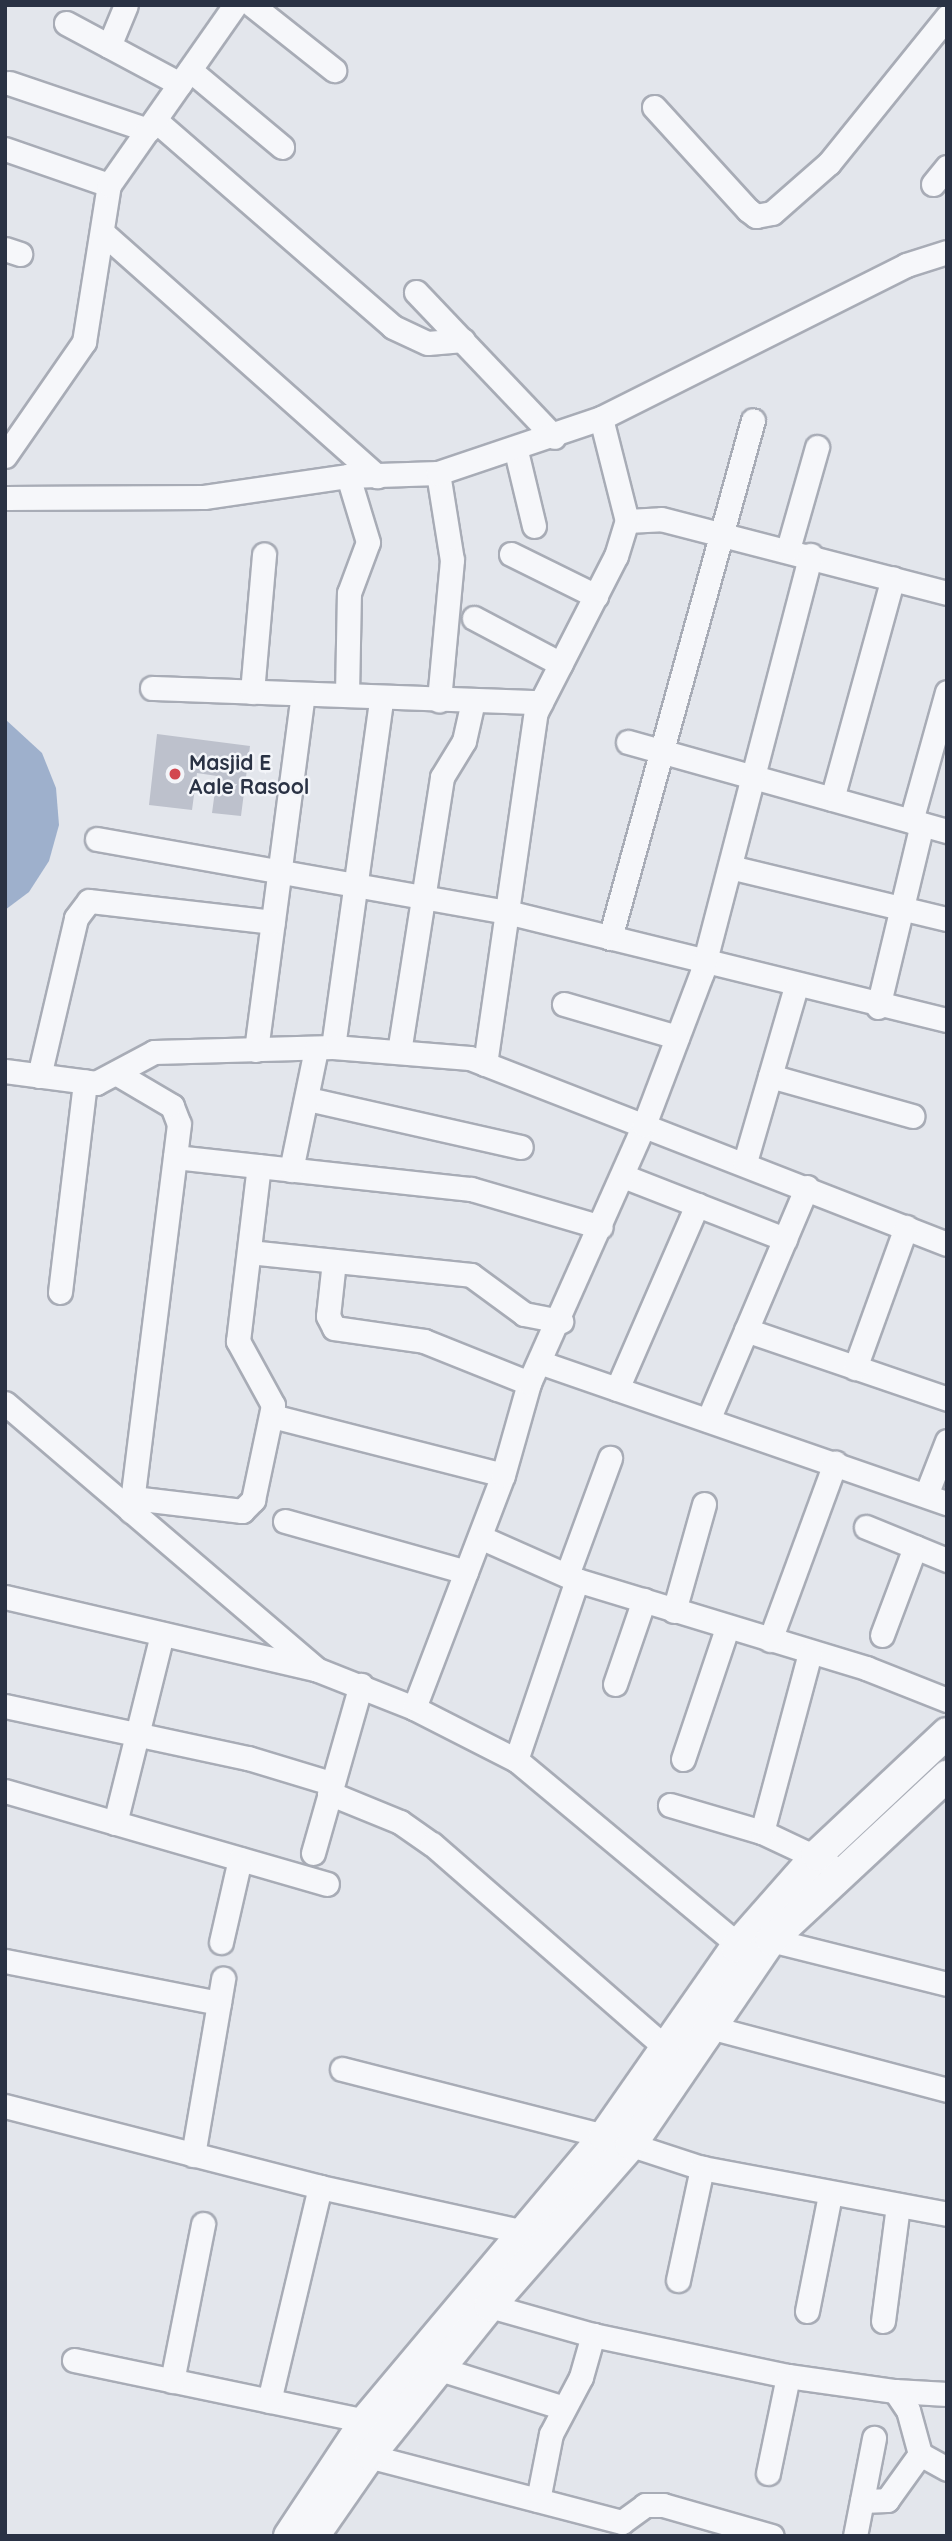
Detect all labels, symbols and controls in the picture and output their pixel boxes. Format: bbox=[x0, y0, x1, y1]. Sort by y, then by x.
place label: Masjid E Aale Rasool bbox=[189, 749, 309, 799]
marker: Masjid E Aale Rasool bbox=[167, 766, 183, 782]

